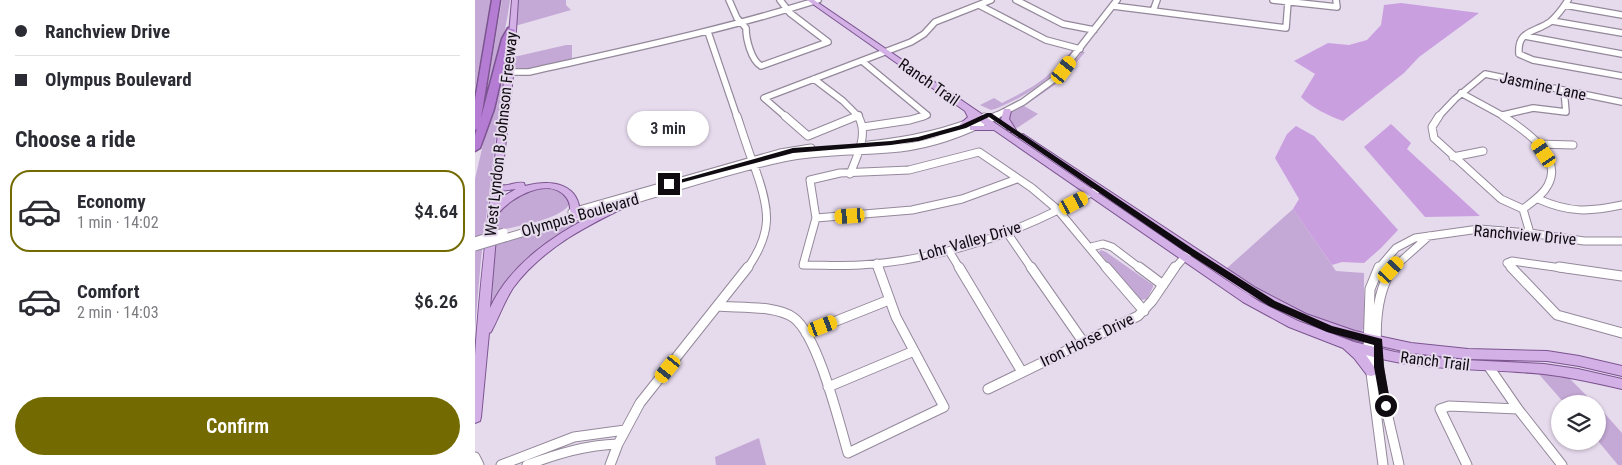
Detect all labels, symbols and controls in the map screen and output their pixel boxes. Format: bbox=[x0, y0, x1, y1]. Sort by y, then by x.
text: Ranchview Drive bbox=[45, 20, 170, 43]
street label: West Lyndon B Johnson Freeway bbox=[481, 30, 521, 237]
street label: Ranch Trail bbox=[895, 54, 963, 110]
car bbox=[1048, 54, 1079, 86]
text: Olympus Boulevard bbox=[45, 68, 192, 91]
street label: Jasmine Lane bbox=[1498, 68, 1588, 104]
callout: 3 min bbox=[628, 111, 710, 146]
text: 3 min bbox=[650, 119, 686, 138]
text: Choose a ride bbox=[15, 127, 136, 152]
car bbox=[1529, 136, 1558, 170]
route end bbox=[658, 173, 680, 195]
icon: car bbox=[17, 189, 62, 234]
street label: Olympus Boulevard bbox=[519, 189, 641, 241]
car bbox=[1057, 189, 1090, 217]
text: Economy bbox=[77, 190, 146, 213]
text: $4.64 bbox=[414, 200, 458, 223]
car bbox=[834, 207, 865, 225]
text: 1 min · 14:02 bbox=[77, 213, 159, 232]
street label: Lohr Valley Drive bbox=[917, 217, 1023, 265]
street label: Ranchview Drive bbox=[1473, 221, 1577, 249]
car bbox=[1375, 254, 1406, 286]
icon: car bbox=[17, 279, 62, 324]
text: Comfort bbox=[77, 280, 140, 303]
text: $6.26 bbox=[414, 290, 458, 313]
text: 2 min · 14:03 bbox=[77, 303, 159, 322]
street label: Iron Horse Drive bbox=[1037, 309, 1137, 371]
car bbox=[806, 314, 839, 338]
street label: Ranch Trail bbox=[1399, 347, 1471, 375]
car bbox=[652, 353, 683, 385]
route start bbox=[1375, 395, 1397, 417]
map controls bbox=[1551, 395, 1606, 450]
button: layers bbox=[1551, 395, 1606, 450]
button: Confirm bbox=[15, 397, 460, 455]

